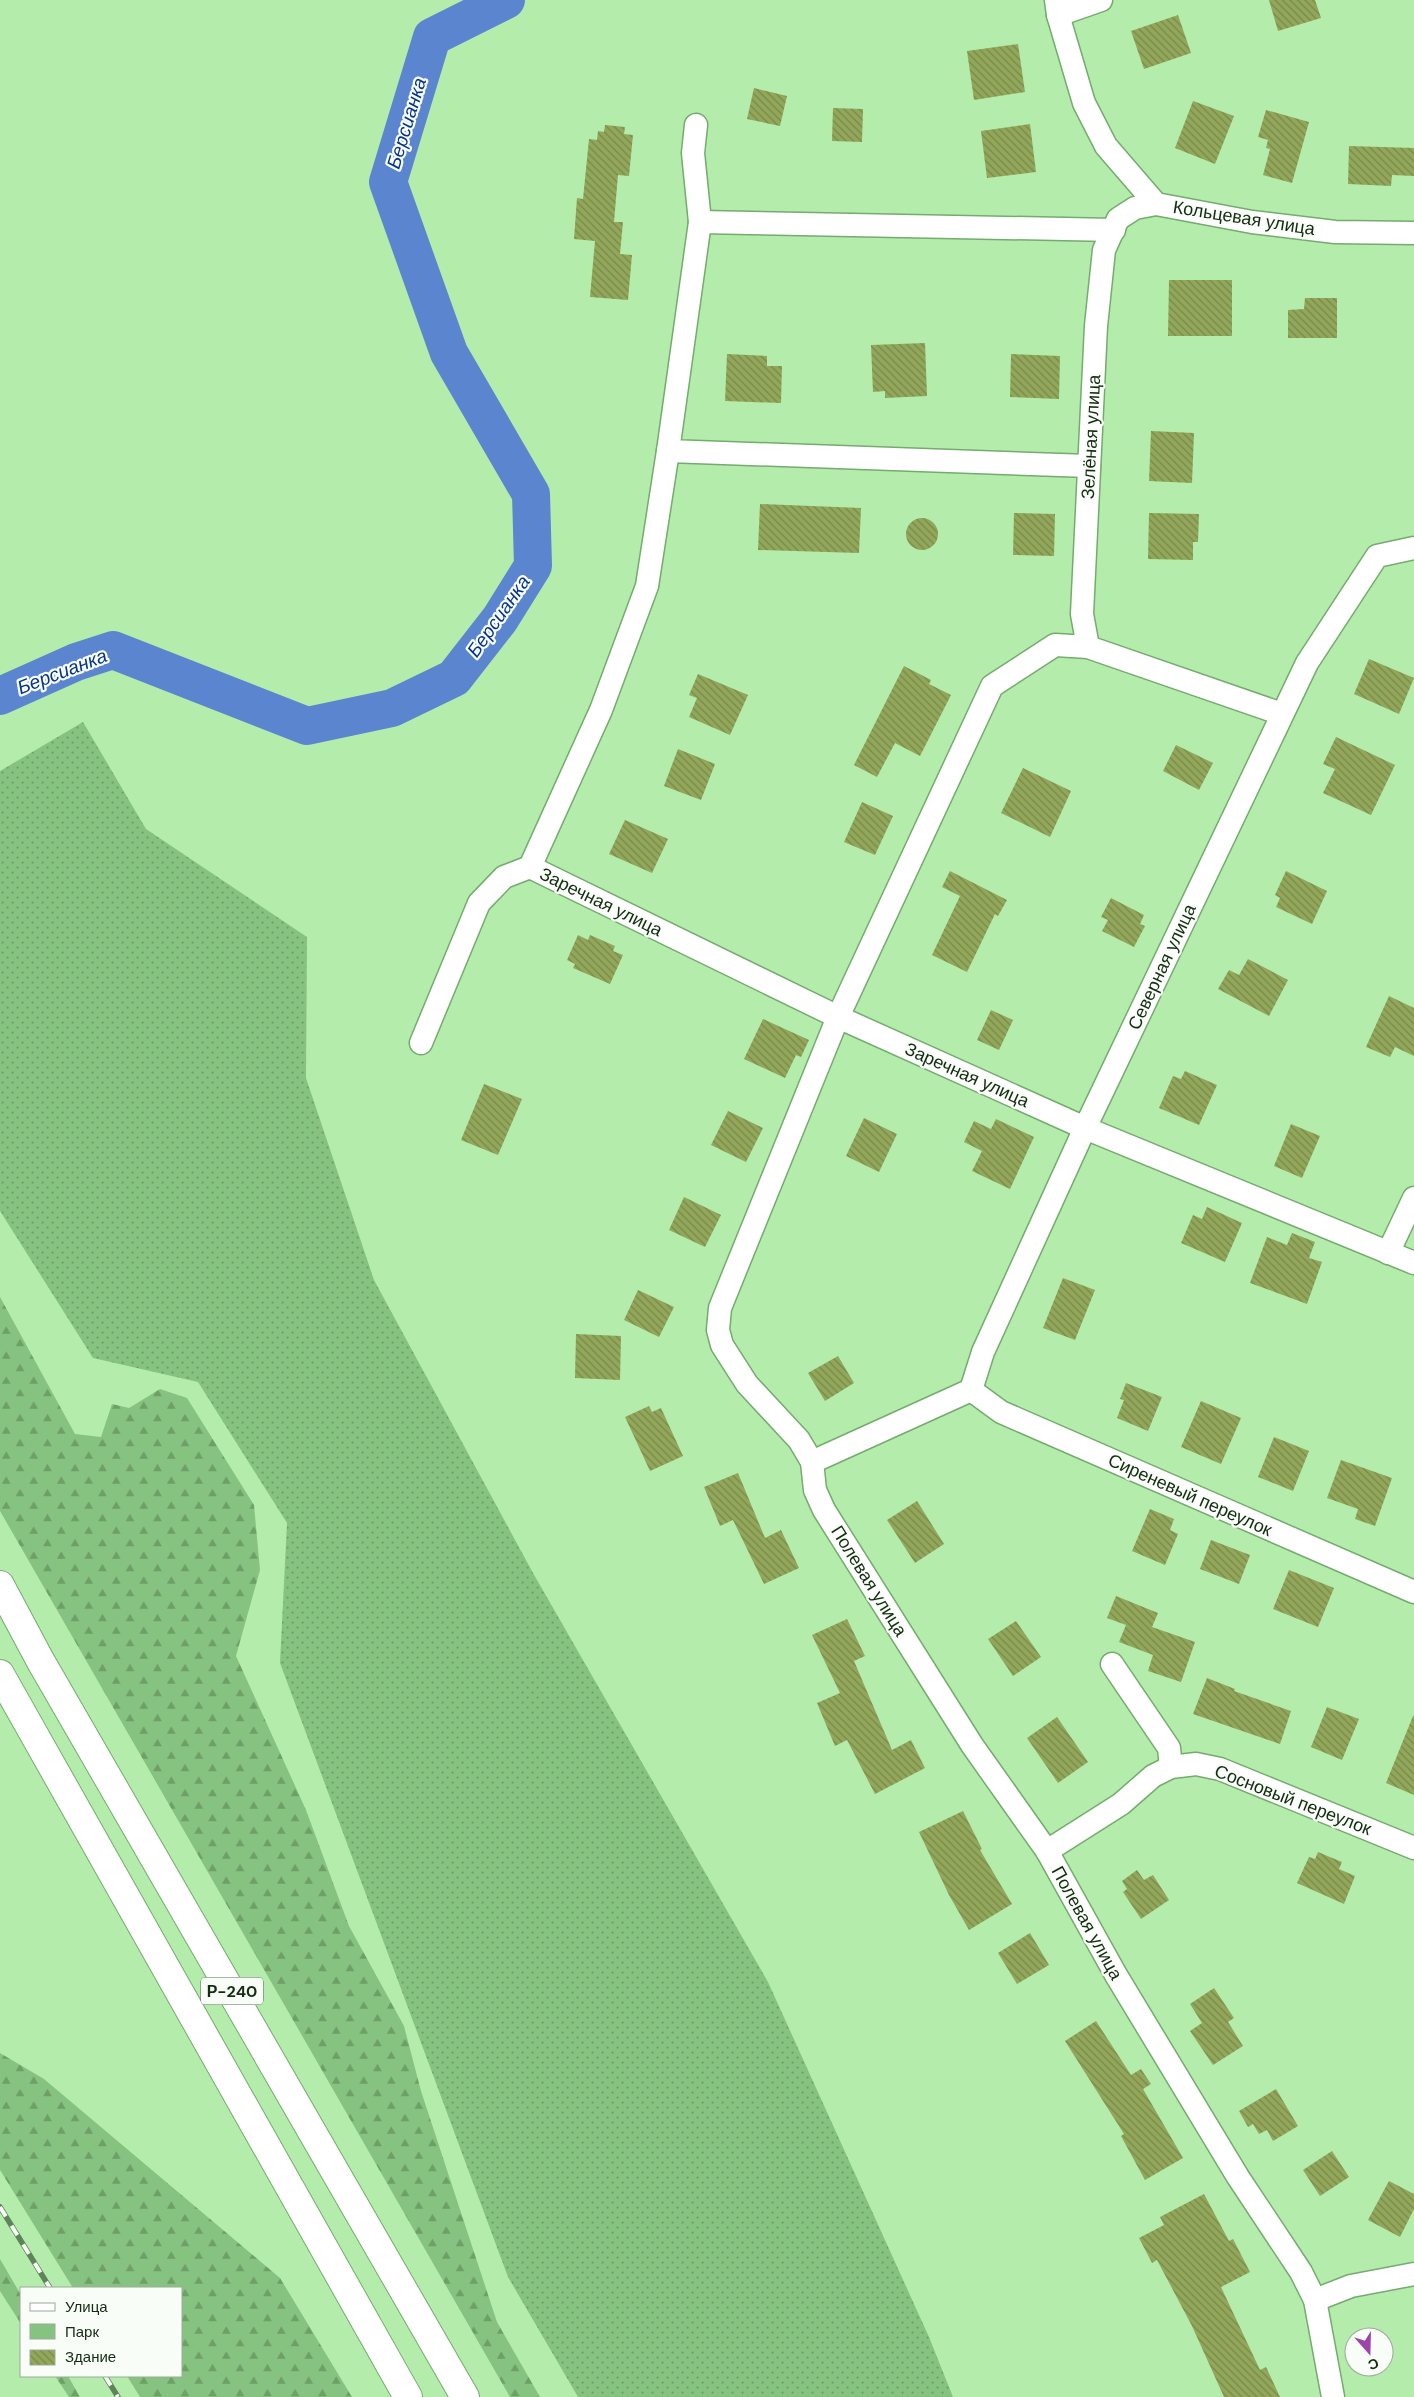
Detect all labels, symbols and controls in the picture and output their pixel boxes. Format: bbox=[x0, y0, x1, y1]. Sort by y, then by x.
water label: Берсианка bbox=[381, 74, 432, 172]
street label: Кольцевая улица bbox=[1171, 195, 1318, 241]
street label: Зелёная улица bbox=[1076, 373, 1106, 500]
water label: Берсианка bbox=[461, 571, 536, 662]
water label: Берсианка bbox=[14, 643, 111, 700]
street label: Заречная улица bbox=[536, 862, 667, 943]
street label: Северная улица bbox=[1122, 899, 1202, 1034]
street label: Заречная улица bbox=[901, 1037, 1034, 1114]
street label: Сиреневый переулок bbox=[1104, 1448, 1276, 1542]
street label: Полевая улица bbox=[825, 1521, 913, 1642]
street label: Сосновый переулок bbox=[1211, 1759, 1375, 1841]
street label: Полевая улица bbox=[1046, 1862, 1129, 1985]
road number: Р-240 bbox=[201, 1978, 263, 2004]
legend bbox=[20, 2287, 182, 2377]
text: Улица bbox=[65, 2297, 108, 2317]
text: Парк bbox=[65, 2322, 99, 2342]
north arrow bbox=[1344, 2327, 1394, 2377]
text: Здание bbox=[65, 2347, 116, 2367]
text: С bbox=[1366, 2354, 1381, 2374]

